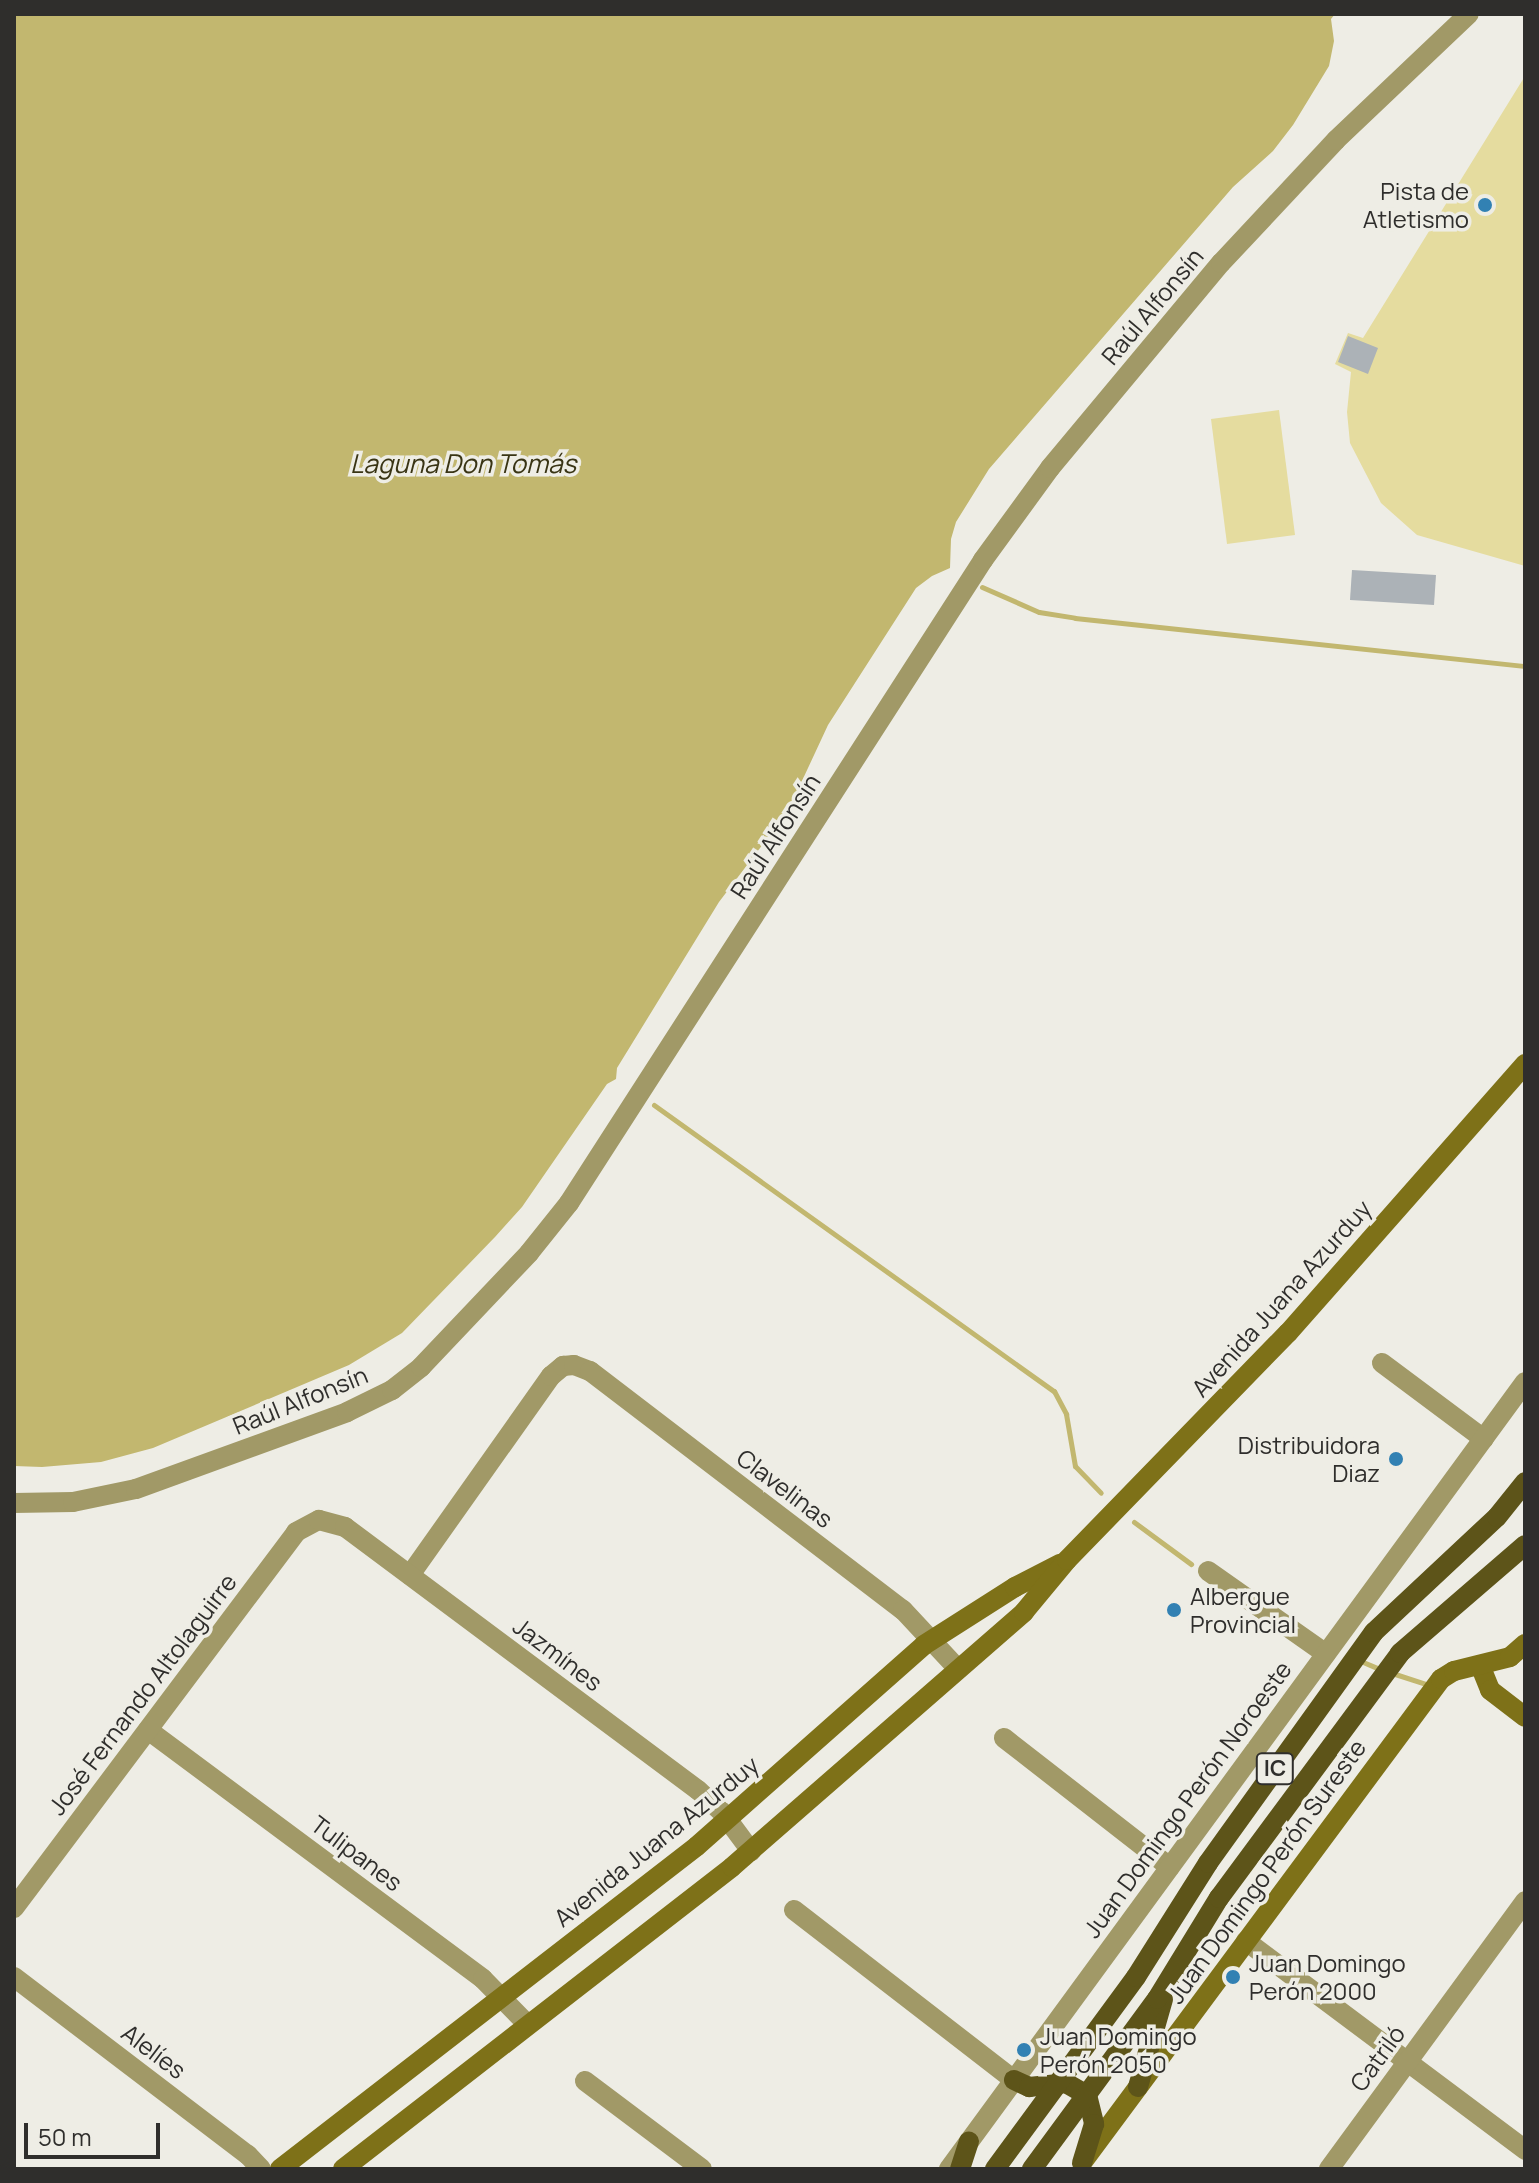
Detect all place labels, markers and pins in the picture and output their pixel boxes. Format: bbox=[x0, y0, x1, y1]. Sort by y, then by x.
place label: Pista de Atletismo bbox=[1363, 177, 1469, 233]
marker: Pista de Atletismo bbox=[1476, 196, 1494, 214]
place label: Distribuidora Diaz bbox=[1238, 1431, 1380, 1487]
marker: Distribuidora Diaz bbox=[1387, 1450, 1405, 1468]
place label: Albergue Provincial bbox=[1190, 1582, 1296, 1638]
marker: Albergue Provincial bbox=[1165, 1601, 1183, 1619]
place label: Juan Domingo Perón 2000 bbox=[1249, 1949, 1406, 2005]
marker: Juan Domingo Perón 2000 bbox=[1224, 1968, 1242, 1986]
place label: Juan Domingo Perón 2050 bbox=[1040, 2022, 1197, 2078]
marker: Juan Domingo Perón 2050 bbox=[1015, 2041, 1033, 2059]

